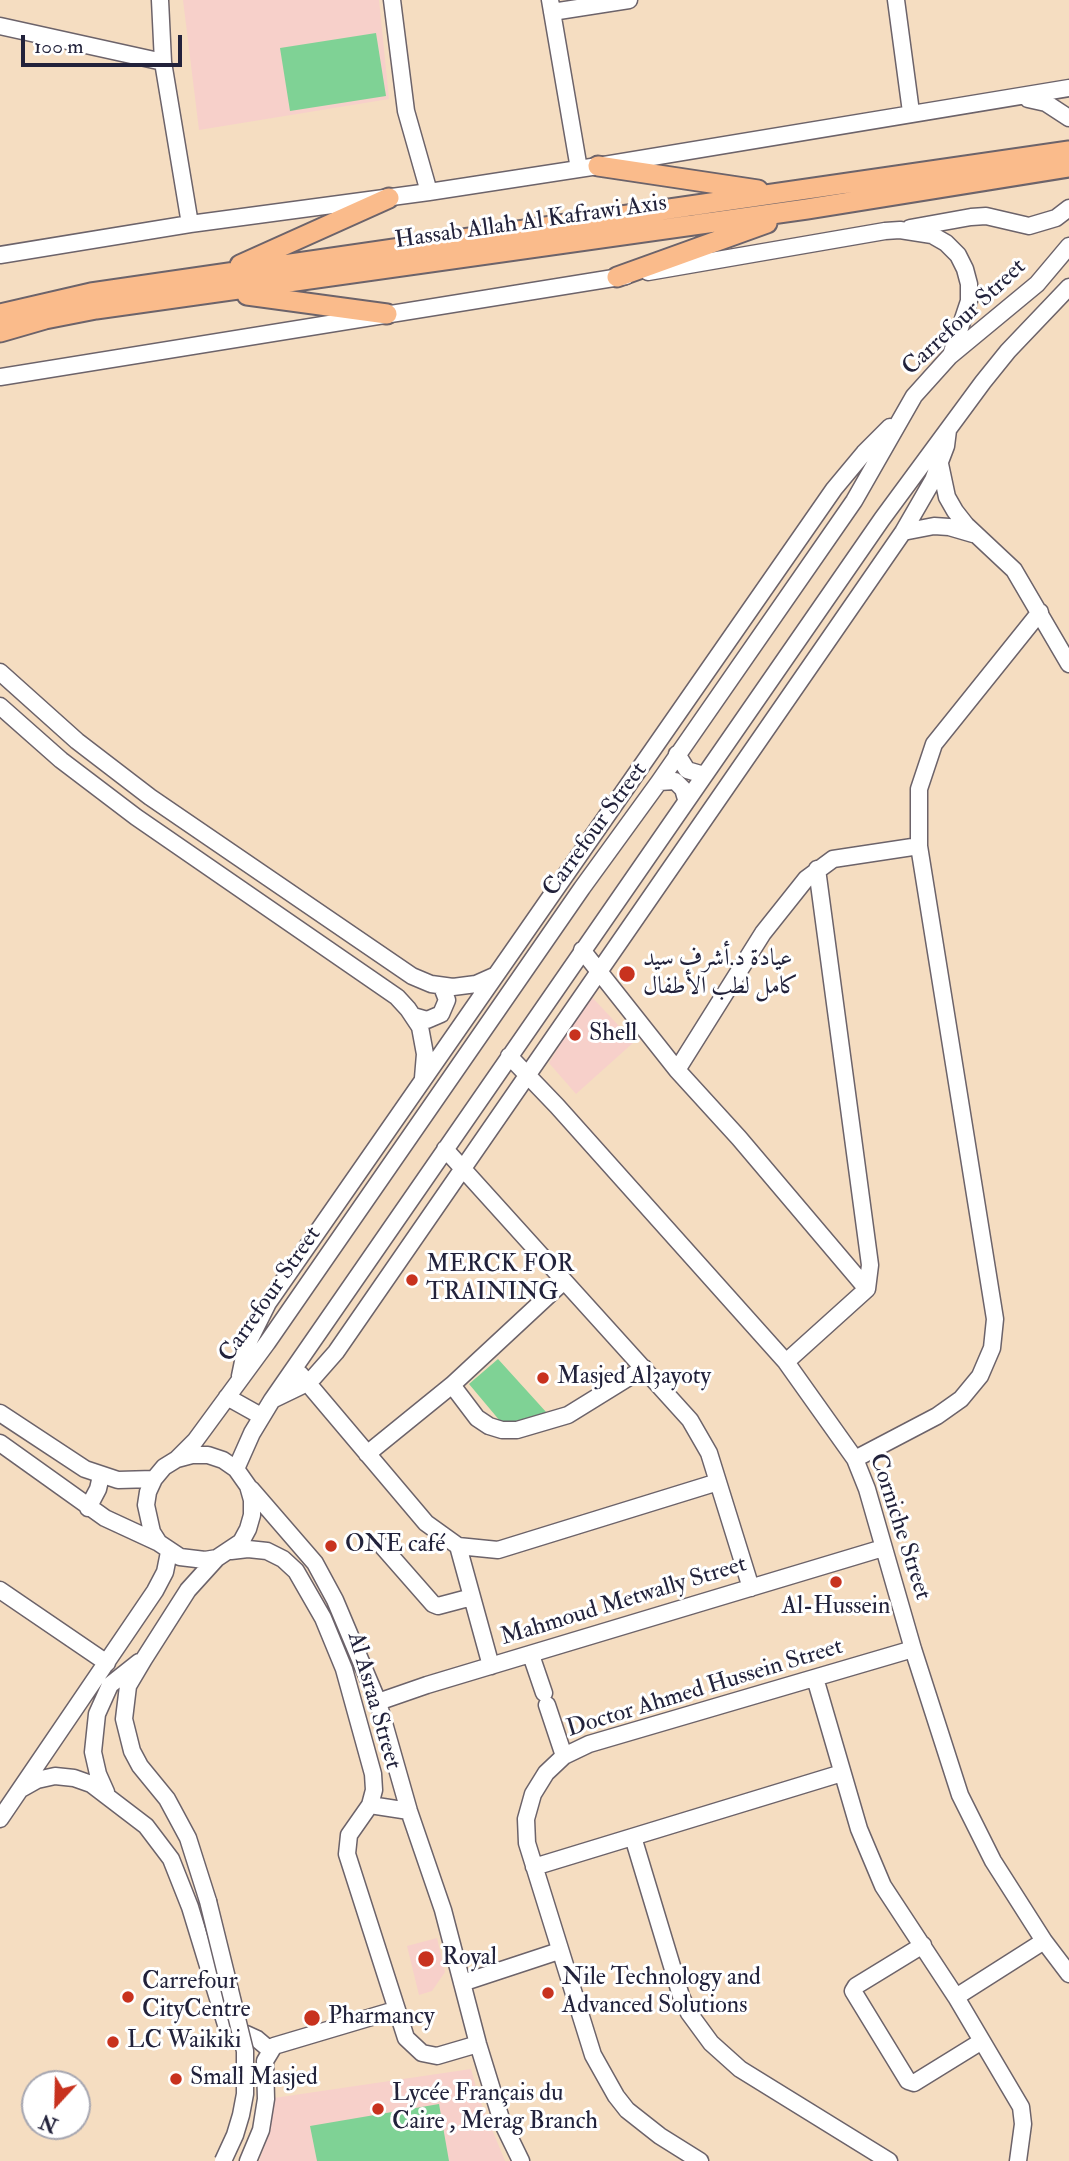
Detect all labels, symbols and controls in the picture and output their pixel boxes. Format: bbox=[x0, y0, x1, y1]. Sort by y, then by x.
scale bar bbox=[24, 21, 186, 65]
text: 100 m bbox=[34, 33, 84, 60]
street label: Hassab Allah Al Kafrawi Axis bbox=[393, 190, 669, 256]
street label: Carrefour Street bbox=[897, 253, 1033, 383]
street label: Carrefour Street bbox=[538, 757, 654, 903]
place label: عيادة د.أشرف سيد كامل لطب الأطفال bbox=[643, 946, 798, 1002]
marker: عيادة د.أشرف سيد كامل لطب الأطفال bbox=[617, 964, 637, 984]
place label: Shell bbox=[589, 1021, 637, 1049]
marker: Shell bbox=[567, 1027, 583, 1043]
street label: Carrefour Street bbox=[214, 1222, 328, 1368]
place label: MERCK FOR TRAINING bbox=[426, 1252, 574, 1308]
marker: MERCK FOR TRAINING bbox=[404, 1272, 420, 1288]
place label: Masjed Al3ayoty bbox=[557, 1364, 711, 1392]
marker: Masjed Al3ayoty bbox=[535, 1370, 551, 1386]
street label: Corniche Street bbox=[862, 1450, 936, 1604]
place label: ONE café bbox=[345, 1532, 445, 1560]
marker: ONE café bbox=[323, 1538, 339, 1554]
street label: Mahmoud Metwally Street bbox=[497, 1551, 751, 1653]
marker: Al-Hussein bbox=[828, 1574, 844, 1590]
place label: Al-Hussein bbox=[782, 1594, 890, 1622]
street label: Al Asraa Street bbox=[340, 1629, 406, 1773]
street label: Doctor Ahmed Hussein Street bbox=[563, 1633, 847, 1745]
place label: Royal bbox=[442, 1945, 497, 1973]
marker: Royal bbox=[416, 1949, 436, 1969]
place label: Nile Technology and Advanced Solutions bbox=[562, 1965, 761, 2021]
place label: Carrefour CityCentre bbox=[142, 1969, 250, 2025]
marker: Nile Technology and Advanced Solutions bbox=[540, 1985, 556, 2001]
marker: Carrefour CityCentre bbox=[120, 1989, 136, 2005]
place label: Pharmancy bbox=[328, 2004, 434, 2032]
marker: Pharmancy bbox=[302, 2008, 322, 2028]
place label: LC Waikiki bbox=[127, 2028, 241, 2056]
marker: LC Waikiki bbox=[105, 2034, 121, 2050]
place label: Small Masjed bbox=[190, 2065, 318, 2093]
north arrow bbox=[21, 2070, 91, 2140]
marker: Small Masjed bbox=[168, 2071, 184, 2087]
place label: Lycée Français du Caire , Merag Branch bbox=[392, 2081, 598, 2137]
marker: Lycée Français du Caire , Merag Branch bbox=[370, 2101, 386, 2117]
text: N bbox=[37, 2108, 61, 2137]

